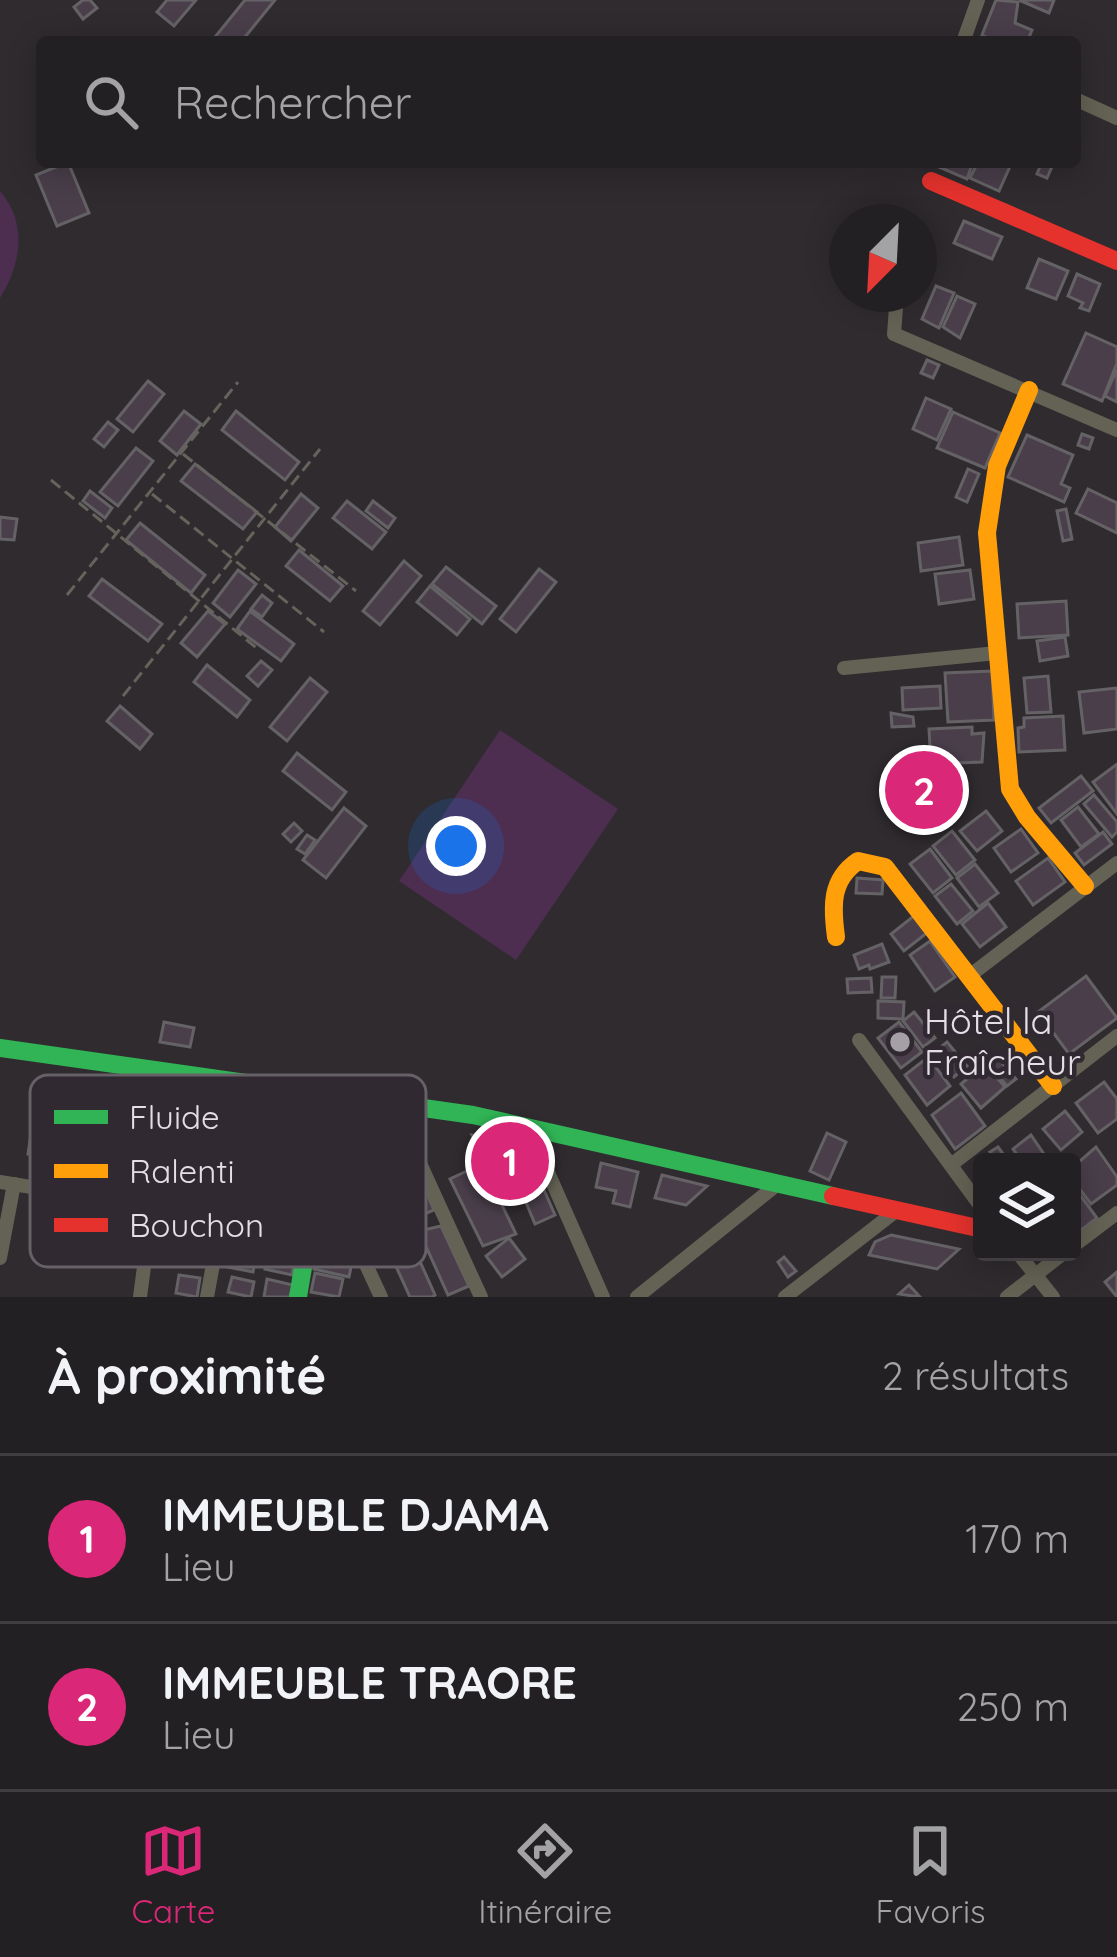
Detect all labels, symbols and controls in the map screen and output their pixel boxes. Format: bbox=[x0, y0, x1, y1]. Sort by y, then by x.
search box bbox=[36, 36, 1081, 168]
icon: search bbox=[78, 69, 144, 135]
text: Rechercher bbox=[174, 74, 412, 130]
north arrow bbox=[829, 204, 937, 312]
pin: 2 bbox=[885, 745, 963, 835]
your location bbox=[426, 816, 486, 876]
place label: Hôtel la Fraîcheur bbox=[924, 998, 1081, 1084]
marker: Hôtel la Fraîcheur bbox=[887, 1029, 913, 1055]
legend bbox=[30, 1075, 426, 1267]
text: Fluide bbox=[129, 1096, 220, 1137]
pin: 1 bbox=[471, 1116, 549, 1206]
text: Ralenti bbox=[129, 1150, 234, 1191]
map controls bbox=[973, 1153, 1081, 1261]
button: layers bbox=[973, 1153, 1081, 1261]
text: Bouchon bbox=[129, 1204, 264, 1245]
text: À proximité bbox=[48, 1343, 326, 1407]
text: 2 résultats bbox=[882, 1351, 1069, 1400]
text: IMMEUBLE DJAMA bbox=[162, 1486, 549, 1542]
text: 1 bbox=[79, 1514, 95, 1563]
text: 170 m bbox=[965, 1514, 1069, 1563]
text: Lieu bbox=[162, 1542, 235, 1591]
text: IMMEUBLE TRAORE bbox=[162, 1654, 577, 1710]
text: 2 bbox=[76, 1682, 98, 1731]
text: 250 m bbox=[957, 1682, 1069, 1731]
text: Lieu bbox=[162, 1710, 235, 1759]
tab: Carte bbox=[131, 1818, 215, 1931]
tab: Itinéraire bbox=[478, 1818, 613, 1931]
tab: Favoris bbox=[875, 1818, 986, 1931]

